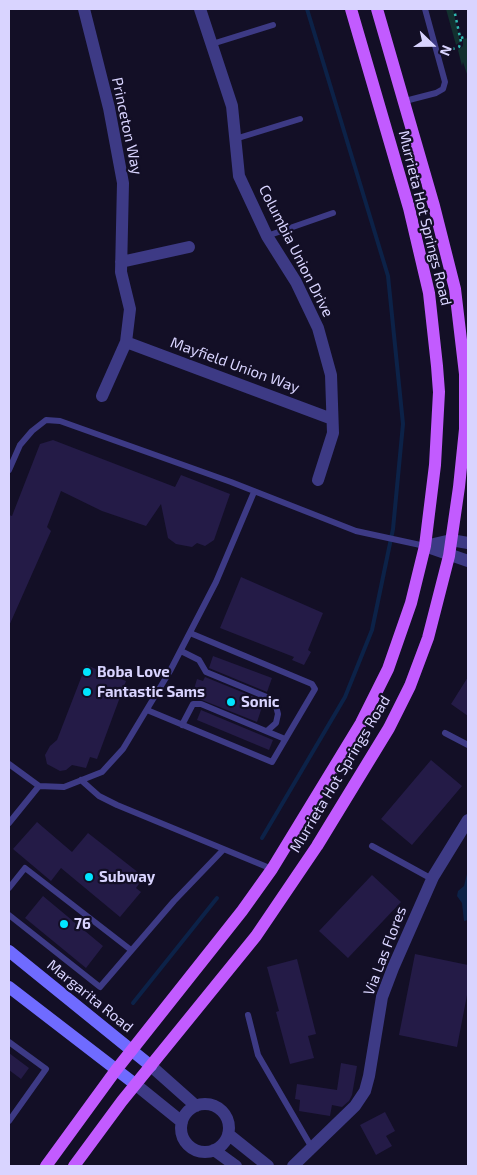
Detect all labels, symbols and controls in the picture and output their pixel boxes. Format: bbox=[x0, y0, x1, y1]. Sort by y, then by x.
north arrow bbox=[407, 20, 457, 70]
text: N bbox=[437, 43, 456, 59]
street label: Princeton Way bbox=[108, 76, 146, 176]
street label: Murrieta Hot Springs Road bbox=[395, 129, 455, 307]
street label: Columbia Union Drive bbox=[255, 182, 337, 320]
street label: Mayfield Union Way bbox=[168, 333, 302, 397]
place label: Boba Love bbox=[97, 663, 170, 681]
marker: Boba Love bbox=[81, 666, 93, 678]
place label: Fantastic Sams bbox=[97, 683, 205, 701]
marker: Fantastic Sams bbox=[81, 686, 93, 698]
street label: Murrieta Hot Springs Road bbox=[286, 692, 394, 856]
place label: Sonic bbox=[241, 693, 279, 711]
marker: Sonic bbox=[225, 696, 237, 708]
place label: Subway bbox=[99, 868, 155, 886]
marker: Subway bbox=[83, 871, 95, 883]
street label: Via Las Flores bbox=[360, 904, 410, 998]
place label: 76 bbox=[74, 915, 91, 933]
marker: 76 bbox=[58, 918, 70, 930]
street label: Margarita Road bbox=[43, 956, 137, 1036]

